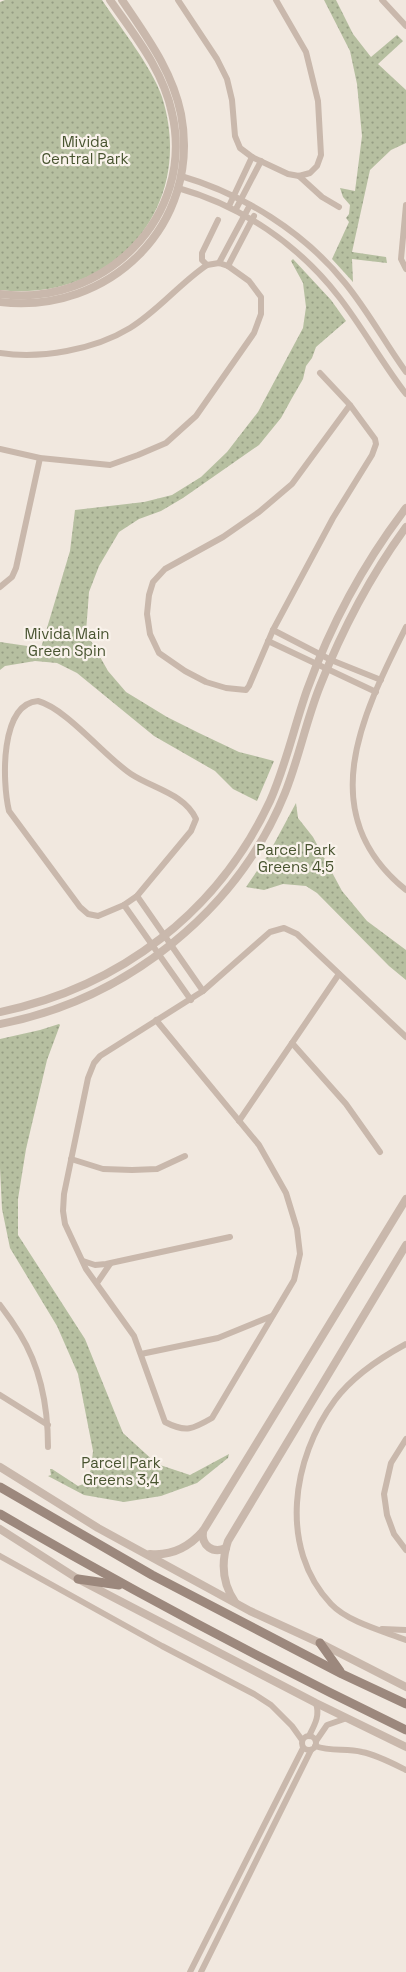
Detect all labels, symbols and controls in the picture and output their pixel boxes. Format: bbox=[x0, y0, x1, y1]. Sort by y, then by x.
park label: Mivida Central Park bbox=[41, 132, 129, 168]
park label: Mivida Main Green Spin bbox=[24, 624, 110, 660]
park label: Parcel Park Greens 4,5 bbox=[256, 840, 336, 876]
park label: Parcel Park Greens 3,4 bbox=[81, 1453, 161, 1489]

